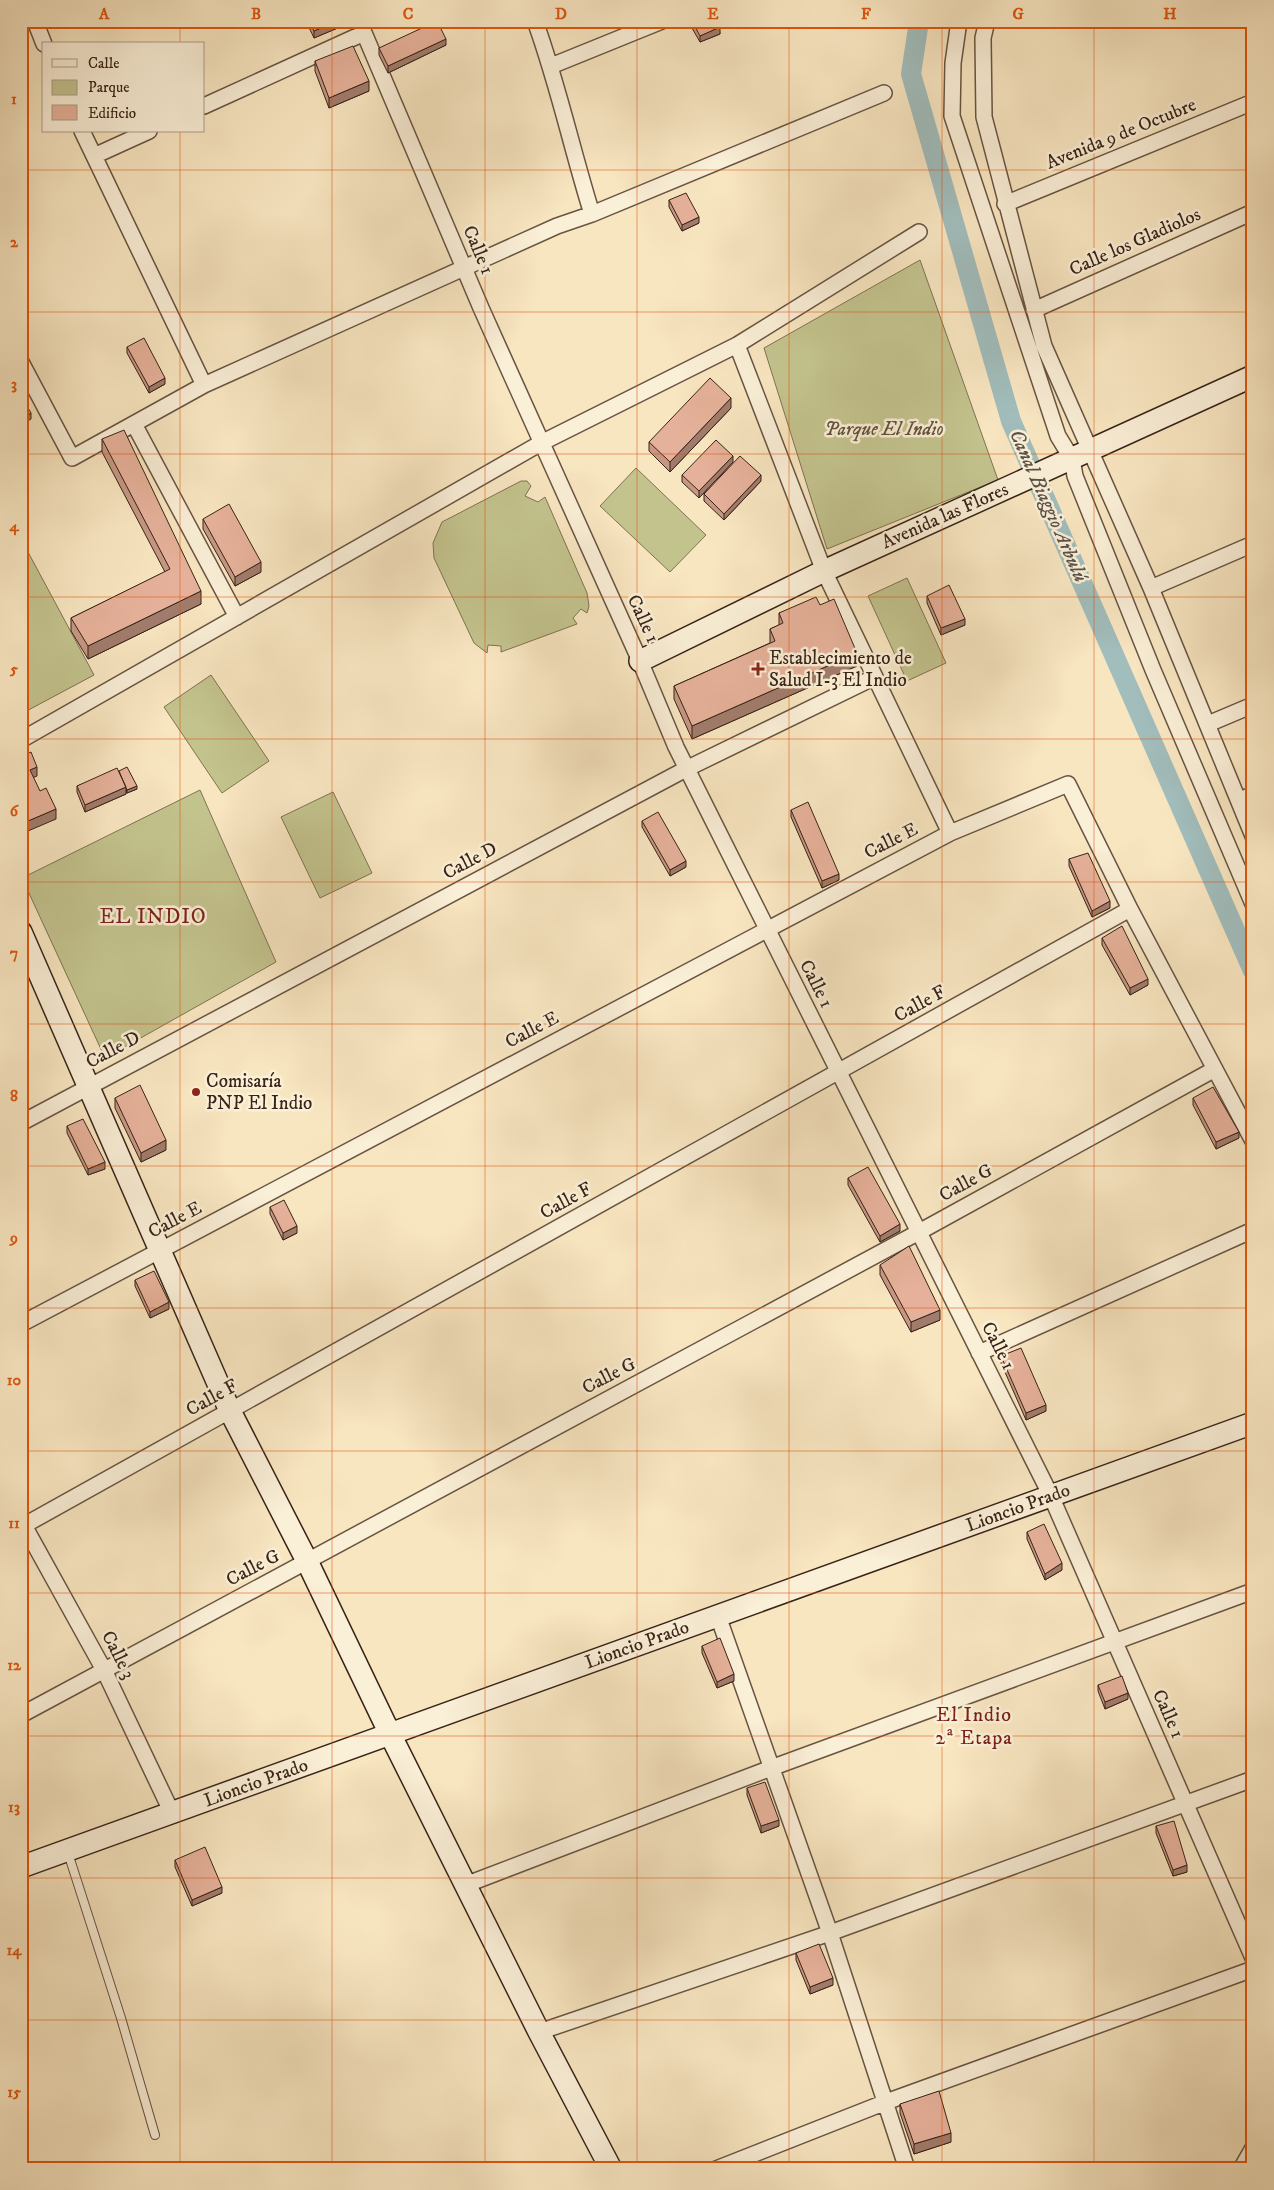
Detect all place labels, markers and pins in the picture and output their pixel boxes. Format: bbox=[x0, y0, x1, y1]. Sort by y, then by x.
place label: Establecimiento de Salud I-3 El Indio bbox=[769, 647, 912, 692]
marker: Establecimiento de Salud I-3 El Indio bbox=[751, 662, 765, 676]
place label: Comisaría PNP El Indio bbox=[206, 1070, 312, 1115]
marker: Comisaría PNP El Indio bbox=[190, 1086, 202, 1098]

